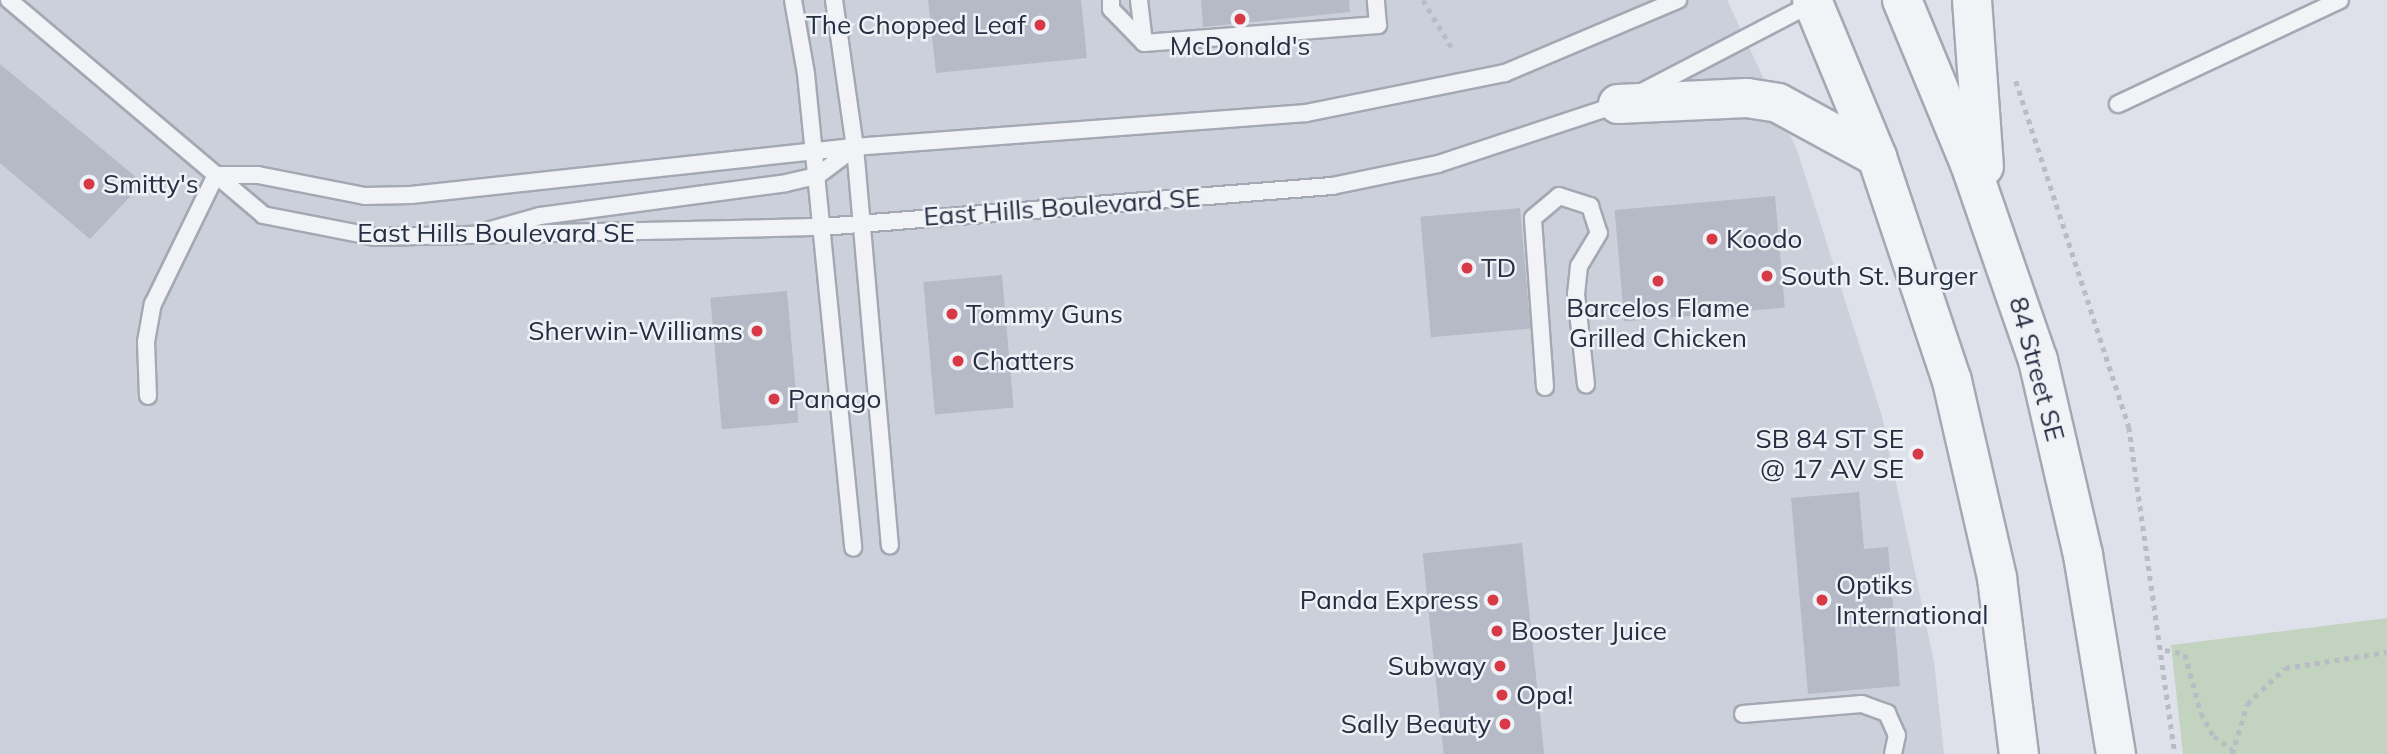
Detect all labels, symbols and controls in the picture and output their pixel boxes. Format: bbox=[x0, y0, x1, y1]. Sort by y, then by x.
place label: The Chopped Leaf bbox=[806, 9, 1026, 41]
marker: McDonald's bbox=[1232, 11, 1248, 27]
marker: The Chopped Leaf bbox=[1032, 17, 1048, 33]
place label: McDonald's bbox=[1170, 30, 1310, 62]
place label: Smitty's bbox=[103, 168, 199, 200]
marker: Smitty's bbox=[81, 176, 97, 192]
street label: East Hills Boulevard SE bbox=[923, 182, 1201, 232]
street label: East Hills Boulevard SE bbox=[357, 217, 635, 249]
place label: Koodo bbox=[1726, 223, 1802, 255]
marker: Koodo bbox=[1704, 231, 1720, 247]
place label: TD bbox=[1481, 252, 1516, 284]
marker: TD bbox=[1459, 260, 1475, 276]
place label: South St. Burger bbox=[1781, 260, 1978, 292]
marker: South St. Burger bbox=[1759, 268, 1775, 284]
marker: Barcelos Flame Grilled Chicken bbox=[1650, 273, 1666, 289]
place label: Barcelos Flame Grilled Chicken bbox=[1566, 292, 1750, 354]
street label: 84 Street SE bbox=[2003, 293, 2071, 445]
place label: Tommy Guns bbox=[966, 298, 1123, 330]
marker: Tommy Guns bbox=[944, 306, 960, 322]
place label: Sherwin-Williams bbox=[528, 315, 743, 347]
marker: Sherwin-Williams bbox=[749, 323, 765, 339]
place label: Chatters bbox=[972, 345, 1075, 377]
marker: Chatters bbox=[950, 353, 966, 369]
place label: Panago bbox=[788, 383, 881, 415]
marker: Panago bbox=[766, 391, 782, 407]
place label: SB 84 ST SE @ 17 AV SE bbox=[1756, 423, 1904, 485]
marker: SB 84 ST SE @ 17 AV SE bbox=[1910, 446, 1926, 462]
place label: Optiks International bbox=[1836, 569, 1989, 630]
place label: Panda Express bbox=[1300, 584, 1479, 616]
marker: Panda Express bbox=[1485, 592, 1501, 608]
marker: Optiks International bbox=[1814, 592, 1830, 608]
place label: Booster Juice bbox=[1511, 615, 1667, 647]
marker: Booster Juice bbox=[1489, 623, 1505, 639]
place label: Subway bbox=[1388, 650, 1486, 682]
marker: Subway bbox=[1492, 658, 1508, 674]
place label: Opa! bbox=[1516, 679, 1573, 711]
marker: Opa! bbox=[1494, 687, 1510, 703]
place label: Sally Beauty bbox=[1341, 708, 1491, 740]
marker: Sally Beauty bbox=[1497, 716, 1513, 732]

